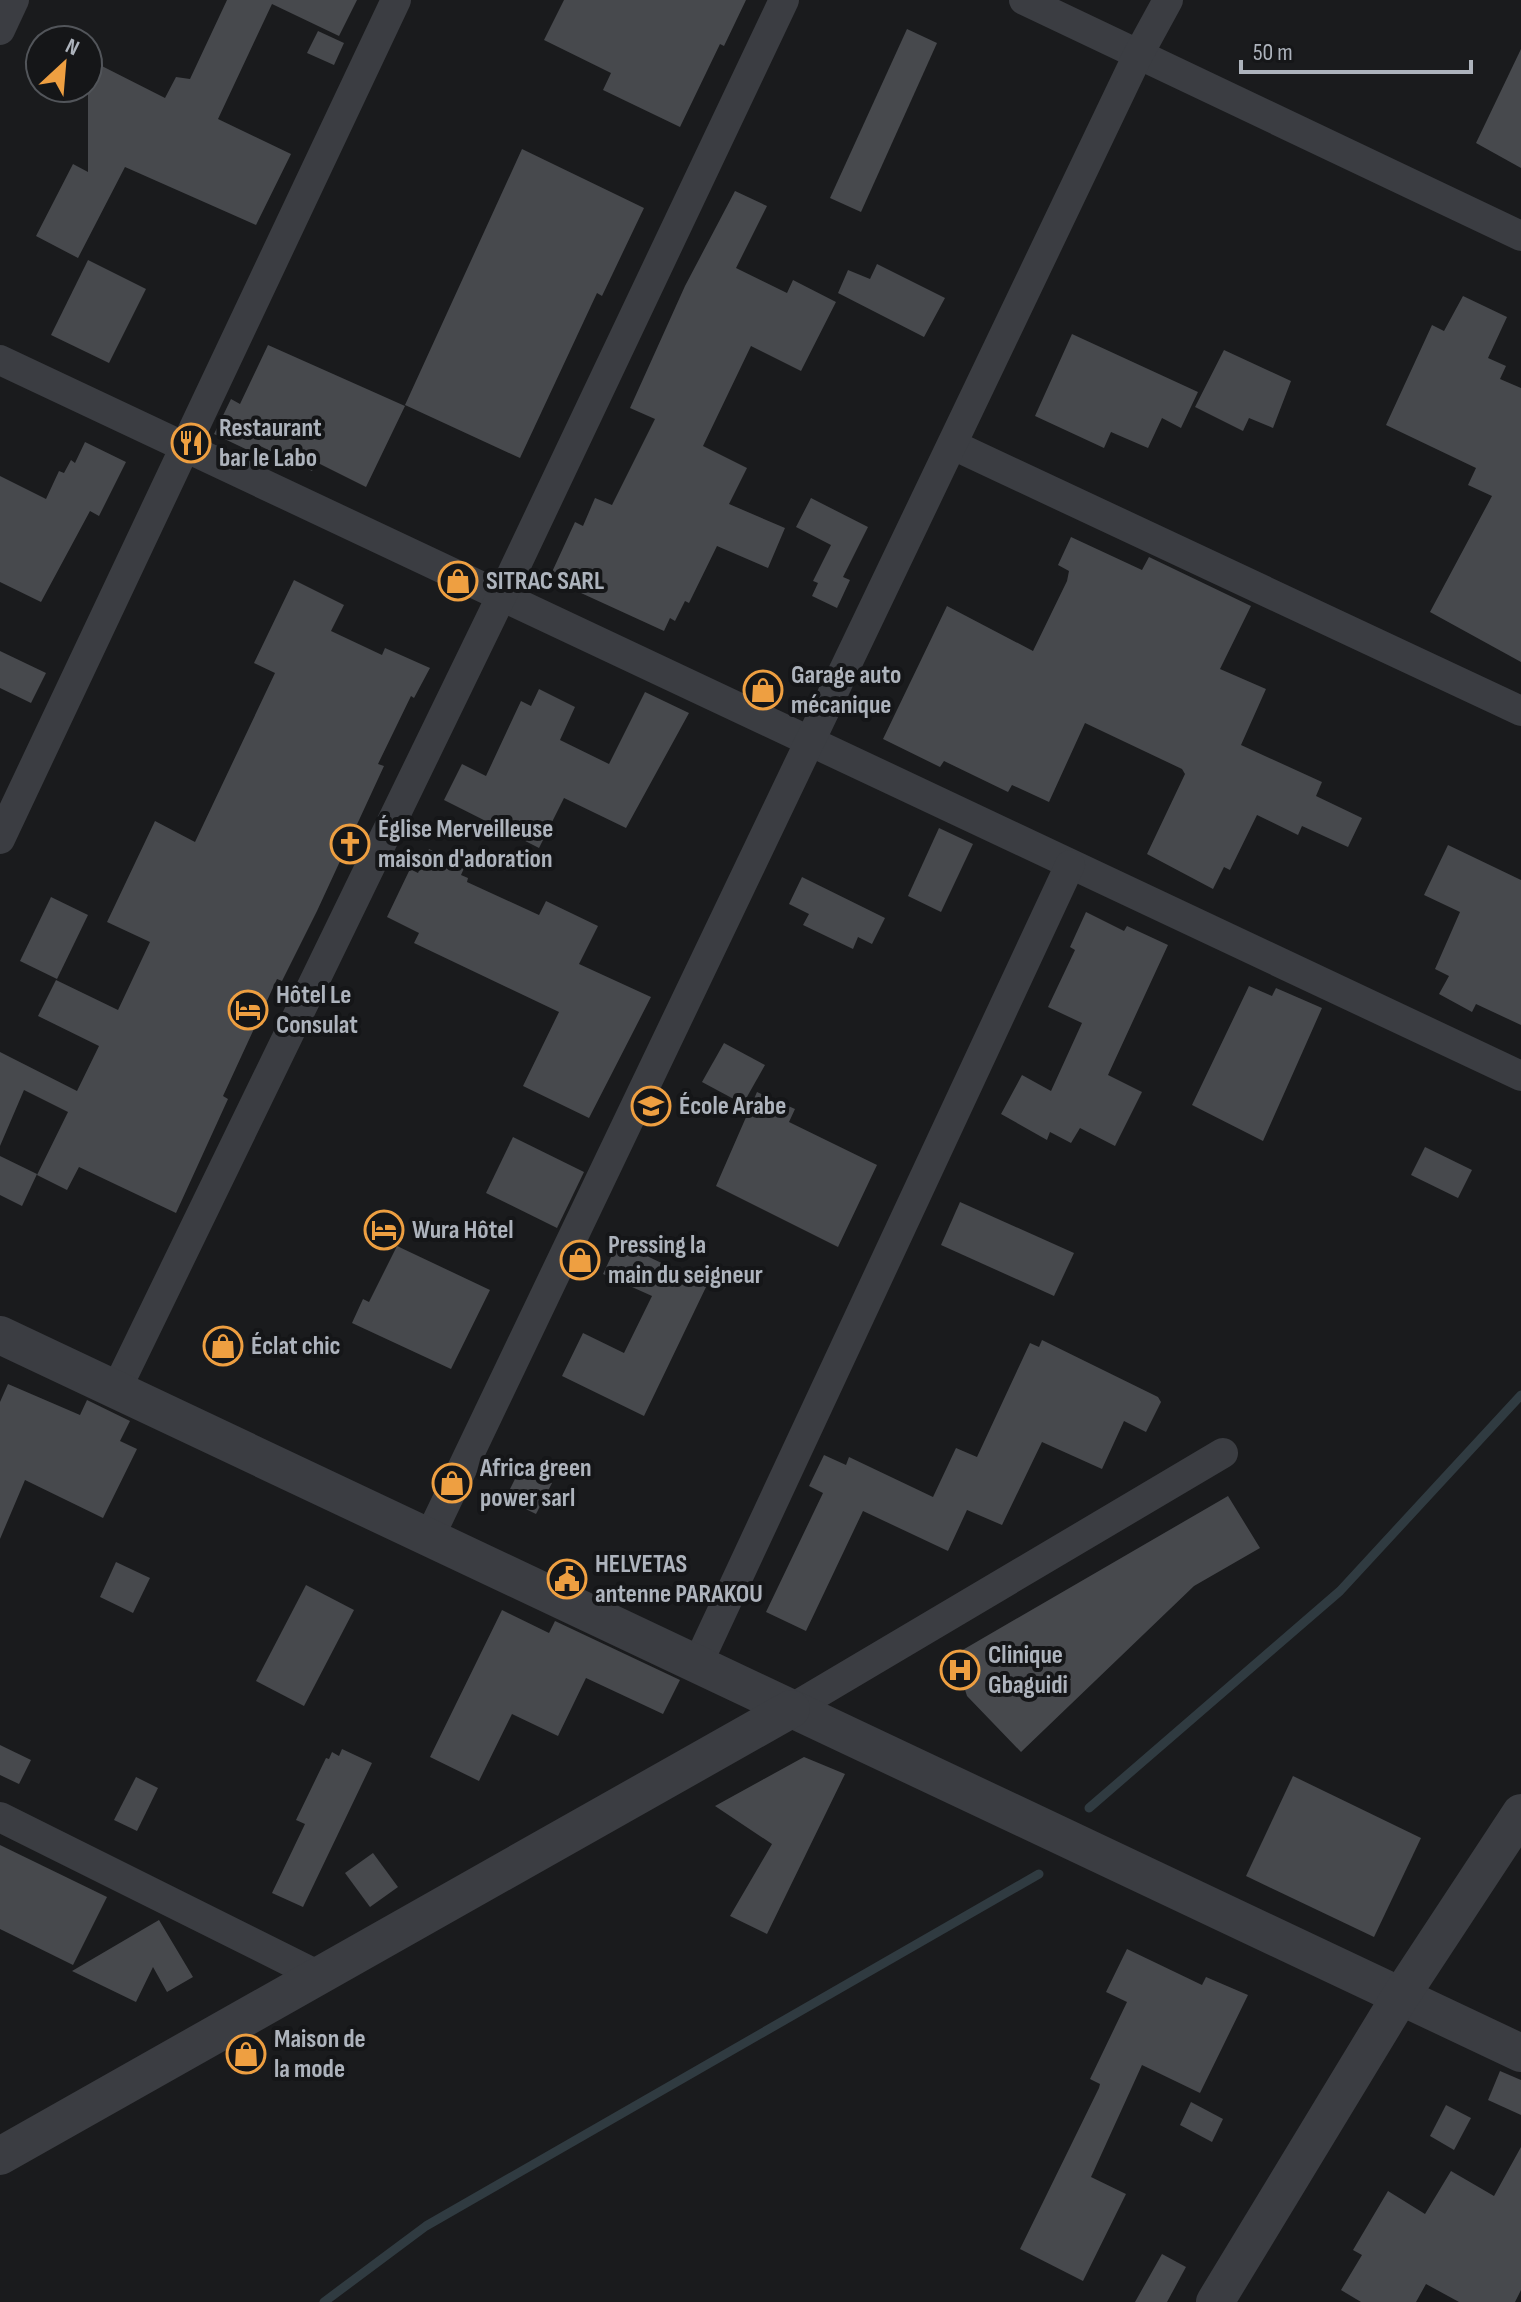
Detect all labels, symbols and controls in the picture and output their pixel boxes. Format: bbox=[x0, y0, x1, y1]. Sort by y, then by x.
north arrow bbox=[24, 24, 104, 104]
scale bar bbox=[1241, 24, 1471, 74]
text: N bbox=[61, 33, 83, 62]
text: 50 m bbox=[1253, 38, 1293, 67]
place label: Restaurant bar le Labo bbox=[219, 413, 322, 474]
restaurant icon: Restaurant bar le Labo bbox=[170, 422, 212, 464]
shop icon: SITRAC SARL bbox=[437, 560, 479, 602]
place label: SITRAC SARL bbox=[486, 566, 604, 597]
place label: Garage auto mécanique bbox=[791, 660, 901, 721]
shop icon: Garage auto mécanique bbox=[742, 669, 784, 711]
place label: Église Merveilleuse maison d'adoration bbox=[378, 814, 553, 875]
church icon: Église Merveilleuse maison d'adoration bbox=[329, 823, 371, 865]
place label: Hôtel Le Consulat bbox=[276, 980, 358, 1041]
hotel icon: Hôtel Le Consulat bbox=[227, 989, 269, 1031]
school or university icon: École Arabe bbox=[630, 1085, 672, 1127]
place label: École Arabe bbox=[679, 1091, 786, 1122]
hotel icon: Wura Hôtel bbox=[363, 1209, 405, 1251]
place label: Wura Hôtel bbox=[412, 1215, 514, 1246]
place label: Pressing la main du seigneur bbox=[608, 1230, 763, 1291]
shop icon: Pressing la main du seigneur bbox=[559, 1239, 601, 1281]
shop icon: Éclat chic bbox=[202, 1325, 244, 1367]
place label: Éclat chic bbox=[251, 1331, 340, 1362]
place label: Africa green power sarl bbox=[479, 1453, 592, 1514]
shop icon: Africa green power sarl bbox=[431, 1462, 473, 1504]
place label: HELVETAS antenne PARAKOU bbox=[595, 1549, 763, 1610]
public building icon: HELVETAS antenne PARAKOU bbox=[546, 1558, 588, 1600]
place label: Clinique Gbaguidi bbox=[988, 1640, 1068, 1701]
hospital icon: Clinique Gbaguidi bbox=[939, 1649, 981, 1691]
place label: Maison de la mode bbox=[274, 2024, 366, 2085]
shop icon: Maison de la mode bbox=[225, 2033, 267, 2075]

